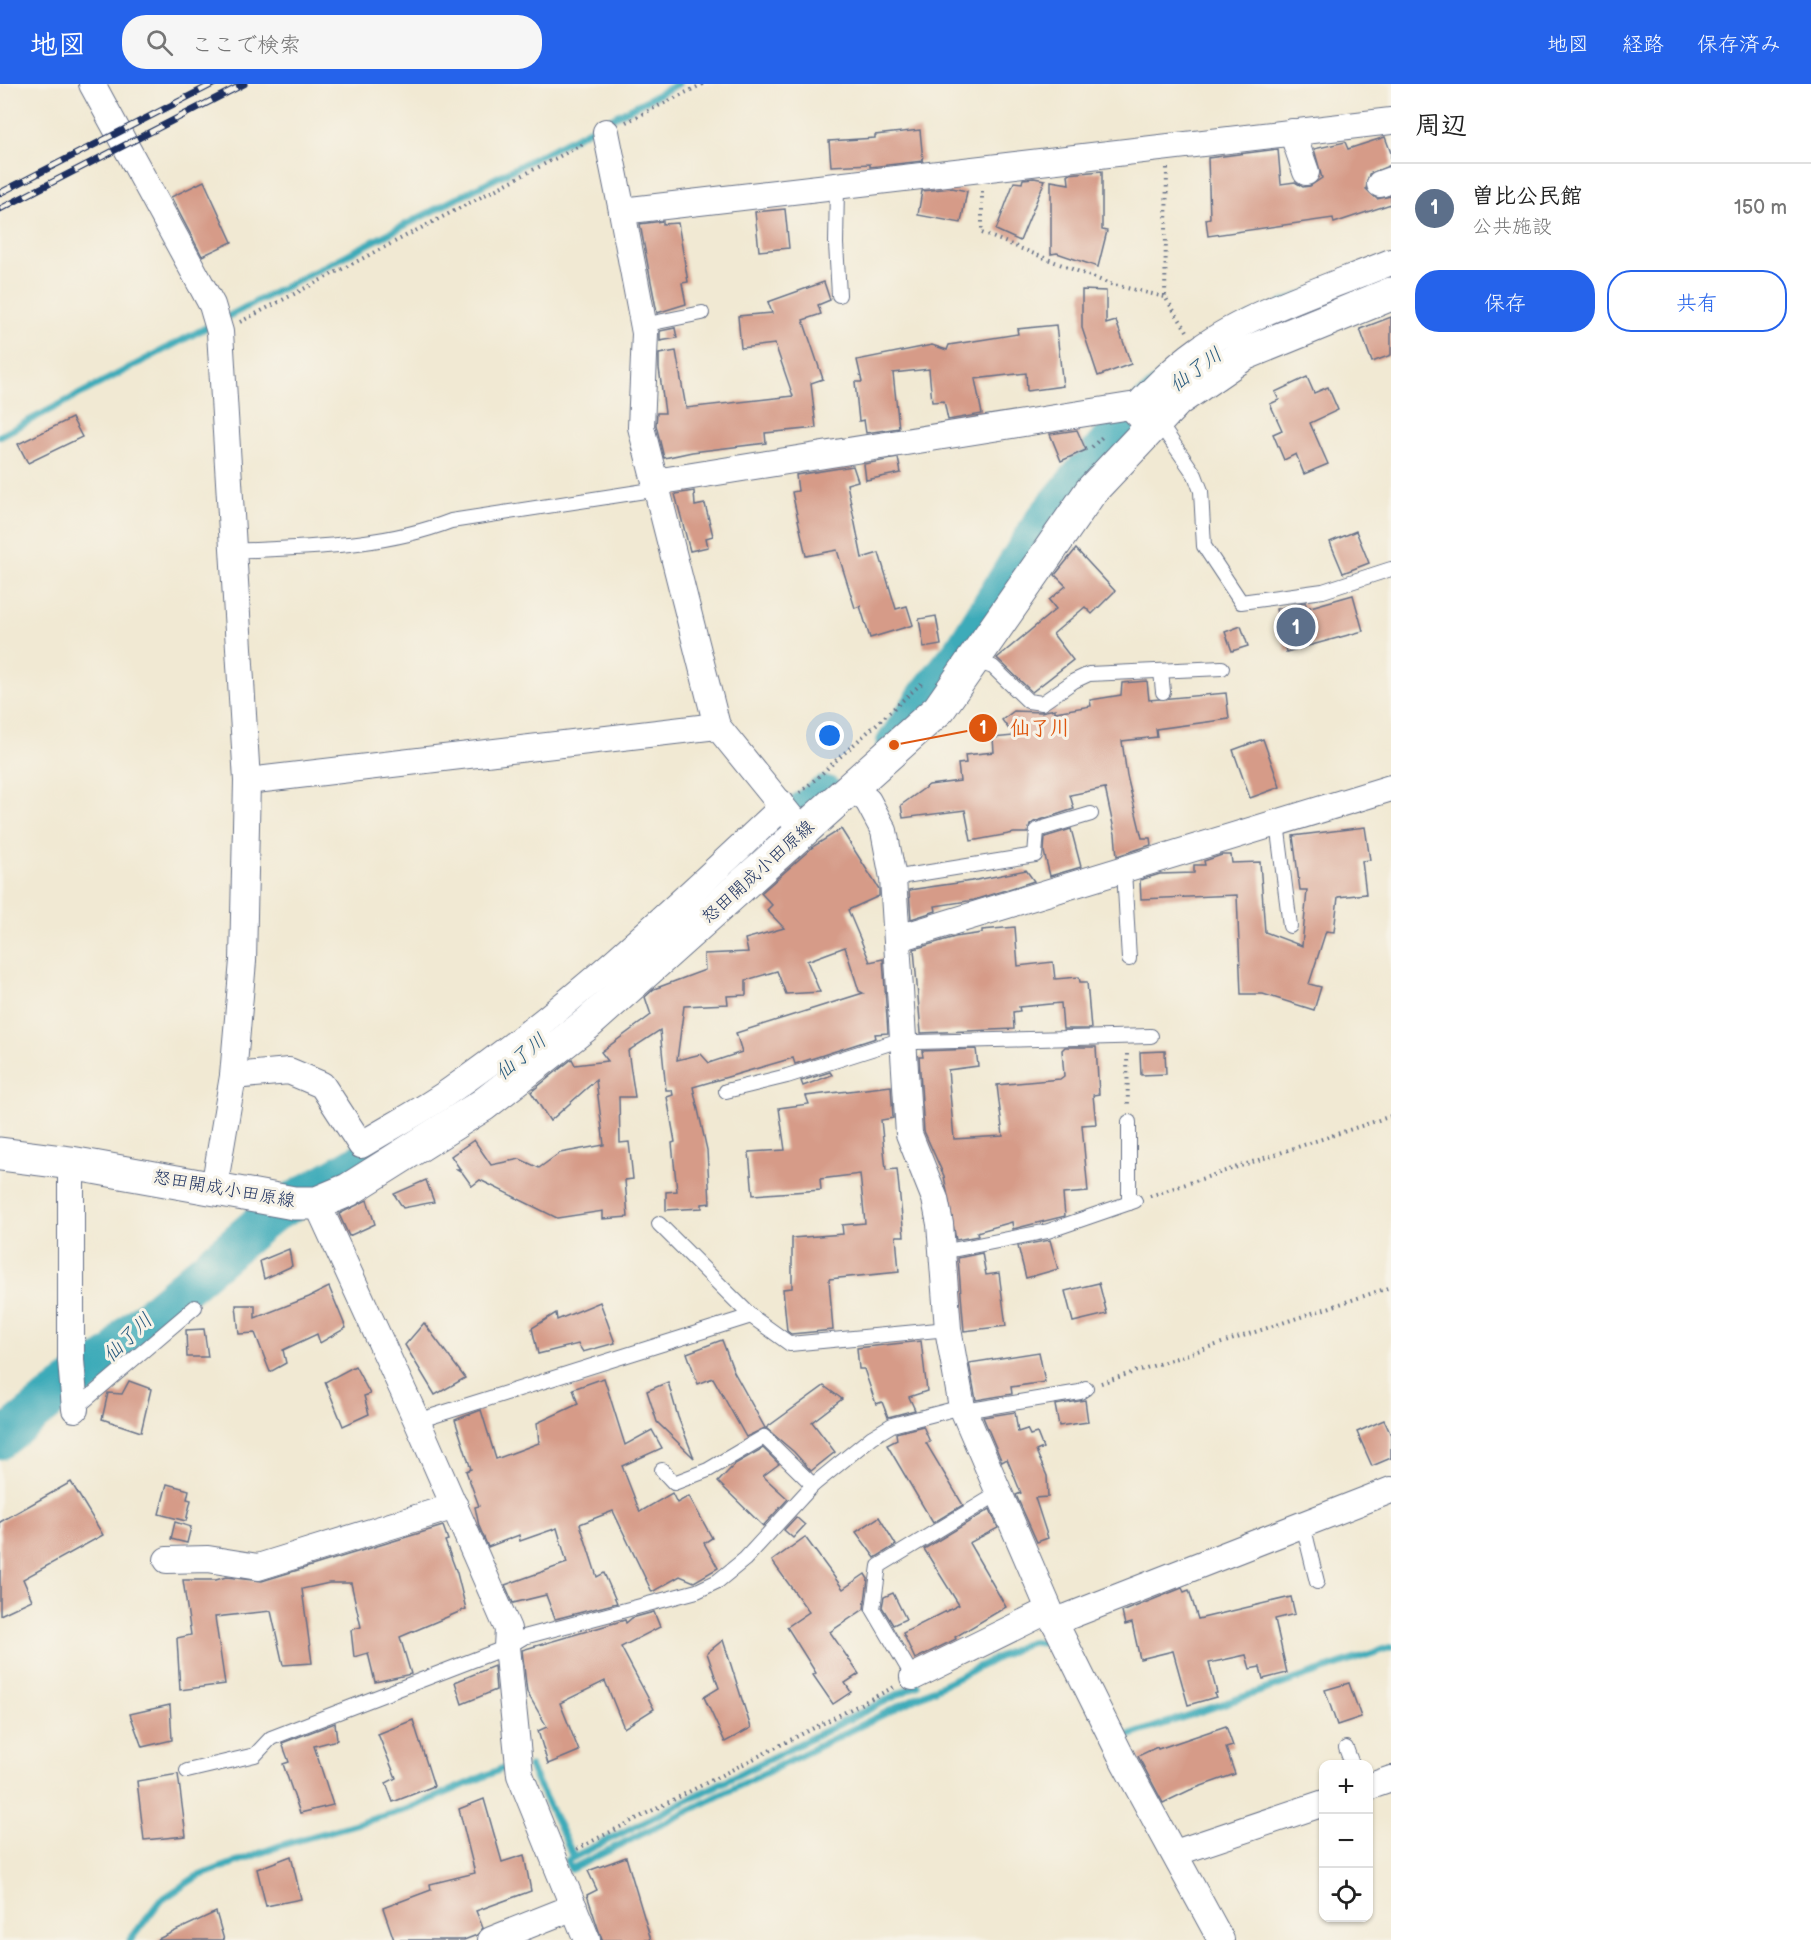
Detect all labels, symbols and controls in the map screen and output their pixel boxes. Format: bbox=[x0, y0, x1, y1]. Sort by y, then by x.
search box bbox=[122, 15, 542, 69]
icon: search bbox=[143, 26, 176, 59]
text: 地図 bbox=[30, 29, 86, 62]
text: ここで検索 bbox=[191, 32, 301, 59]
text: 地図 bbox=[1547, 32, 1589, 57]
text: 経路 bbox=[1622, 32, 1664, 57]
text: 保存済み bbox=[1697, 32, 1781, 57]
text: 周辺 bbox=[1415, 111, 1467, 142]
text: 曽比公民館 bbox=[1472, 183, 1582, 210]
text: 1 bbox=[1430, 196, 1439, 220]
text: 150 m bbox=[1734, 196, 1787, 220]
text: 公共施設 bbox=[1472, 215, 1552, 239]
button: 保存 bbox=[1415, 270, 1595, 332]
button: 共有 bbox=[1607, 270, 1787, 332]
water label: 仙了川 bbox=[1165, 343, 1227, 397]
pin: 1 bbox=[1276, 604, 1316, 650]
callout: 仙了川 bbox=[968, 709, 1082, 747]
text: 仙了川 bbox=[1010, 717, 1070, 741]
text: 1 bbox=[979, 718, 987, 739]
your location bbox=[815, 721, 844, 750]
street label: 怒田開成小田原線 bbox=[697, 816, 819, 928]
water label: 仙了川 bbox=[490, 1029, 552, 1085]
street label: 怒田開成小田原線 bbox=[151, 1166, 297, 1212]
water label: 仙了川 bbox=[98, 1309, 158, 1367]
map controls bbox=[1319, 1760, 1373, 1922]
button: + bbox=[1319, 1760, 1373, 1814]
button: − bbox=[1319, 1814, 1373, 1868]
button: locate bbox=[1319, 1868, 1373, 1922]

